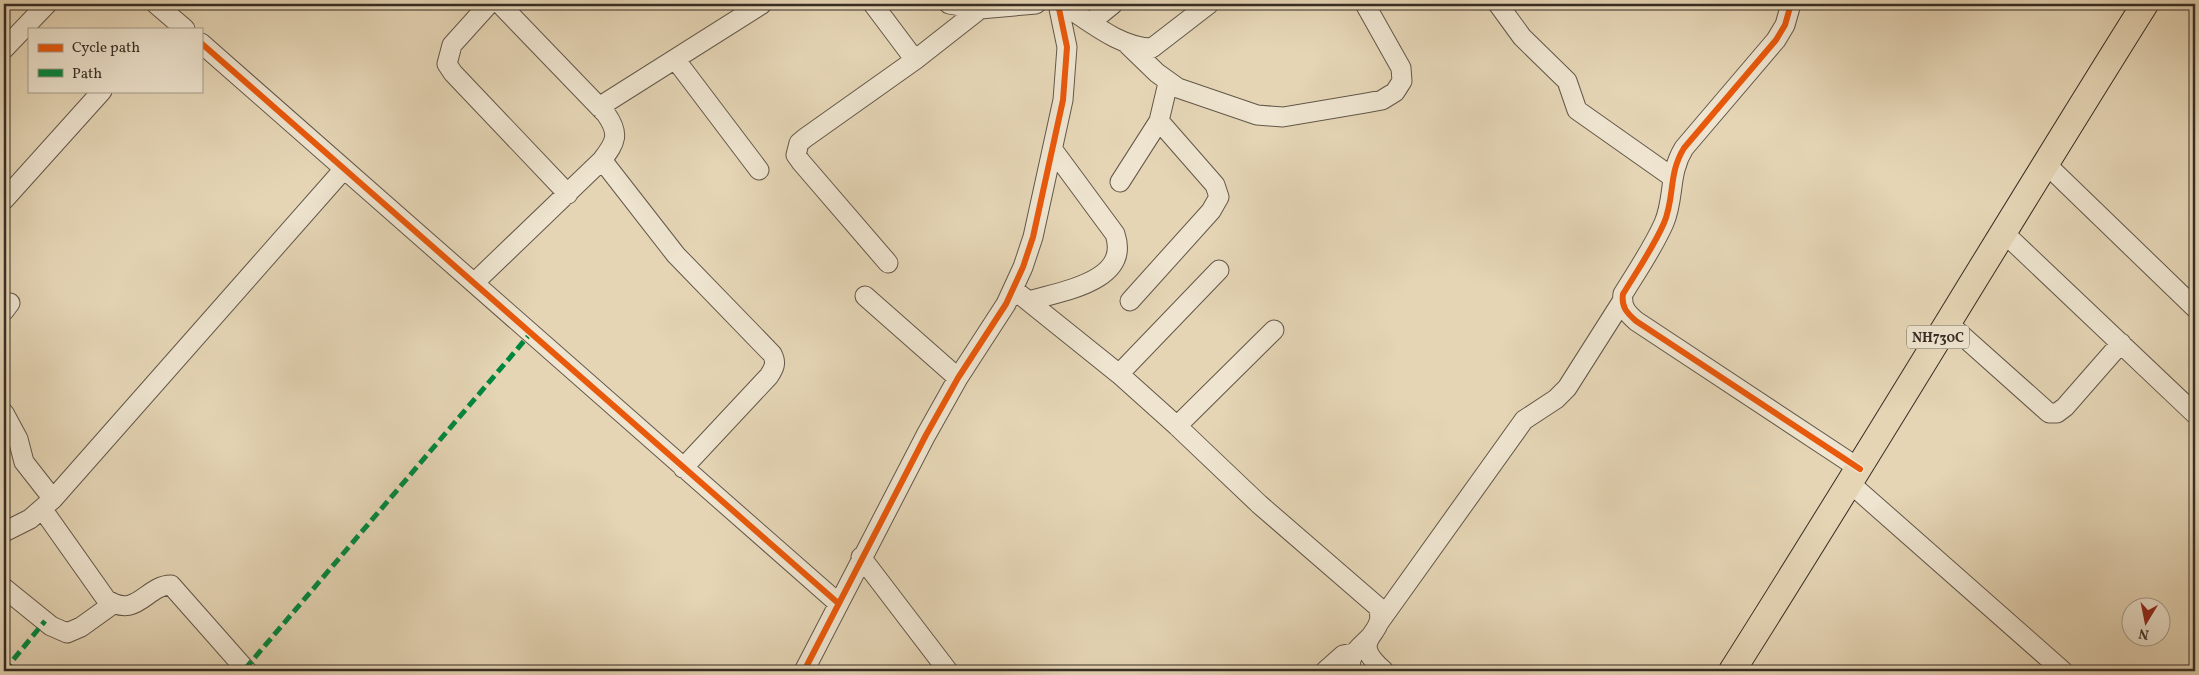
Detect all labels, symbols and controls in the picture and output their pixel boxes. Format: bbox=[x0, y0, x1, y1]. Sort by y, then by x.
legend bbox=[28, 28, 202, 92]
text: Cycle path bbox=[72, 38, 140, 59]
text: Path bbox=[72, 64, 102, 85]
road number: NH730C bbox=[1907, 326, 1969, 348]
north arrow bbox=[2122, 598, 2172, 648]
text: N bbox=[2137, 623, 2151, 644]

